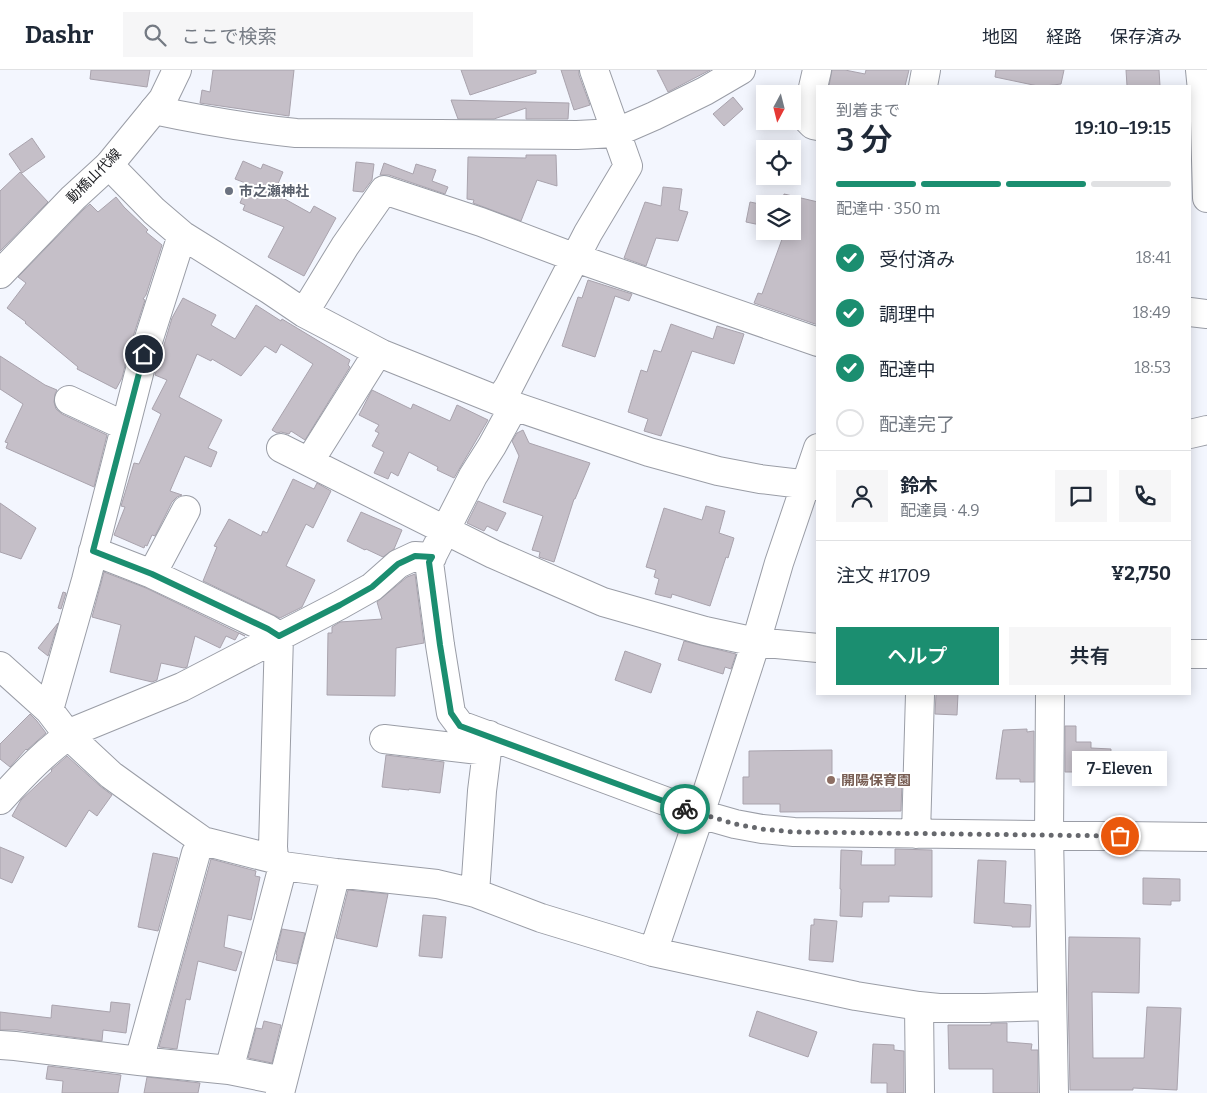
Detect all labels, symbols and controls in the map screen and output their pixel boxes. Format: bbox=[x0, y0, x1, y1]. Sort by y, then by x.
search box bbox=[123, 12, 473, 57]
text: Dashr bbox=[25, 21, 93, 49]
icon: search bbox=[141, 21, 169, 49]
text: ここで検索 bbox=[181, 25, 276, 48]
text: 地図 bbox=[982, 26, 1018, 48]
text: 経路 bbox=[1046, 26, 1082, 48]
text: 保存済み bbox=[1110, 26, 1182, 48]
north arrow bbox=[756, 85, 801, 130]
map controls bbox=[756, 85, 801, 240]
text: 到着まで bbox=[836, 101, 900, 120]
text: 19:10–19:15 bbox=[1075, 116, 1171, 139]
text: 3 分 bbox=[836, 121, 892, 159]
button: locate bbox=[756, 140, 801, 185]
street label: 動橋山代線 bbox=[63, 145, 125, 207]
place label: 市之瀬神社 bbox=[239, 183, 309, 200]
marker: 市之瀬神社 bbox=[223, 185, 235, 197]
button: layers bbox=[756, 195, 801, 240]
text: 配達中 · 350 m bbox=[836, 199, 940, 218]
icon: check bbox=[836, 244, 864, 272]
text: 受付済み bbox=[879, 248, 955, 271]
text: 18:41 bbox=[1136, 248, 1171, 267]
icon: check bbox=[836, 299, 864, 327]
text: 調理中 bbox=[879, 303, 936, 326]
text: 18:49 bbox=[1133, 303, 1171, 322]
pin bbox=[123, 333, 165, 375]
icon: home bbox=[130, 340, 158, 368]
icon: check bbox=[836, 354, 864, 382]
text: 配達中 bbox=[879, 358, 936, 381]
text: 18:53 bbox=[1134, 358, 1171, 377]
text: 配達完了 bbox=[879, 413, 955, 436]
button: person bbox=[836, 470, 888, 522]
button: chat bbox=[1055, 470, 1107, 522]
button: phone bbox=[1119, 470, 1171, 522]
text: 鈴木 bbox=[900, 474, 938, 497]
text: 配達員 · 4.9 bbox=[900, 501, 980, 520]
text: ¥2,750 bbox=[1111, 562, 1171, 585]
text: 注文 #1709 bbox=[836, 564, 931, 587]
button: ヘルプ bbox=[836, 627, 999, 685]
button: 共有 bbox=[1009, 627, 1171, 685]
callout: 7-Eleven bbox=[1072, 751, 1168, 786]
text: 7-Eleven bbox=[1087, 759, 1152, 778]
place label: 開陽保育園 bbox=[841, 772, 911, 789]
marker: 開陽保育園 bbox=[825, 774, 837, 786]
courier bbox=[660, 784, 710, 834]
icon: bike bbox=[671, 795, 699, 823]
pin bbox=[1099, 815, 1141, 857]
icon: bag bbox=[1106, 822, 1134, 850]

